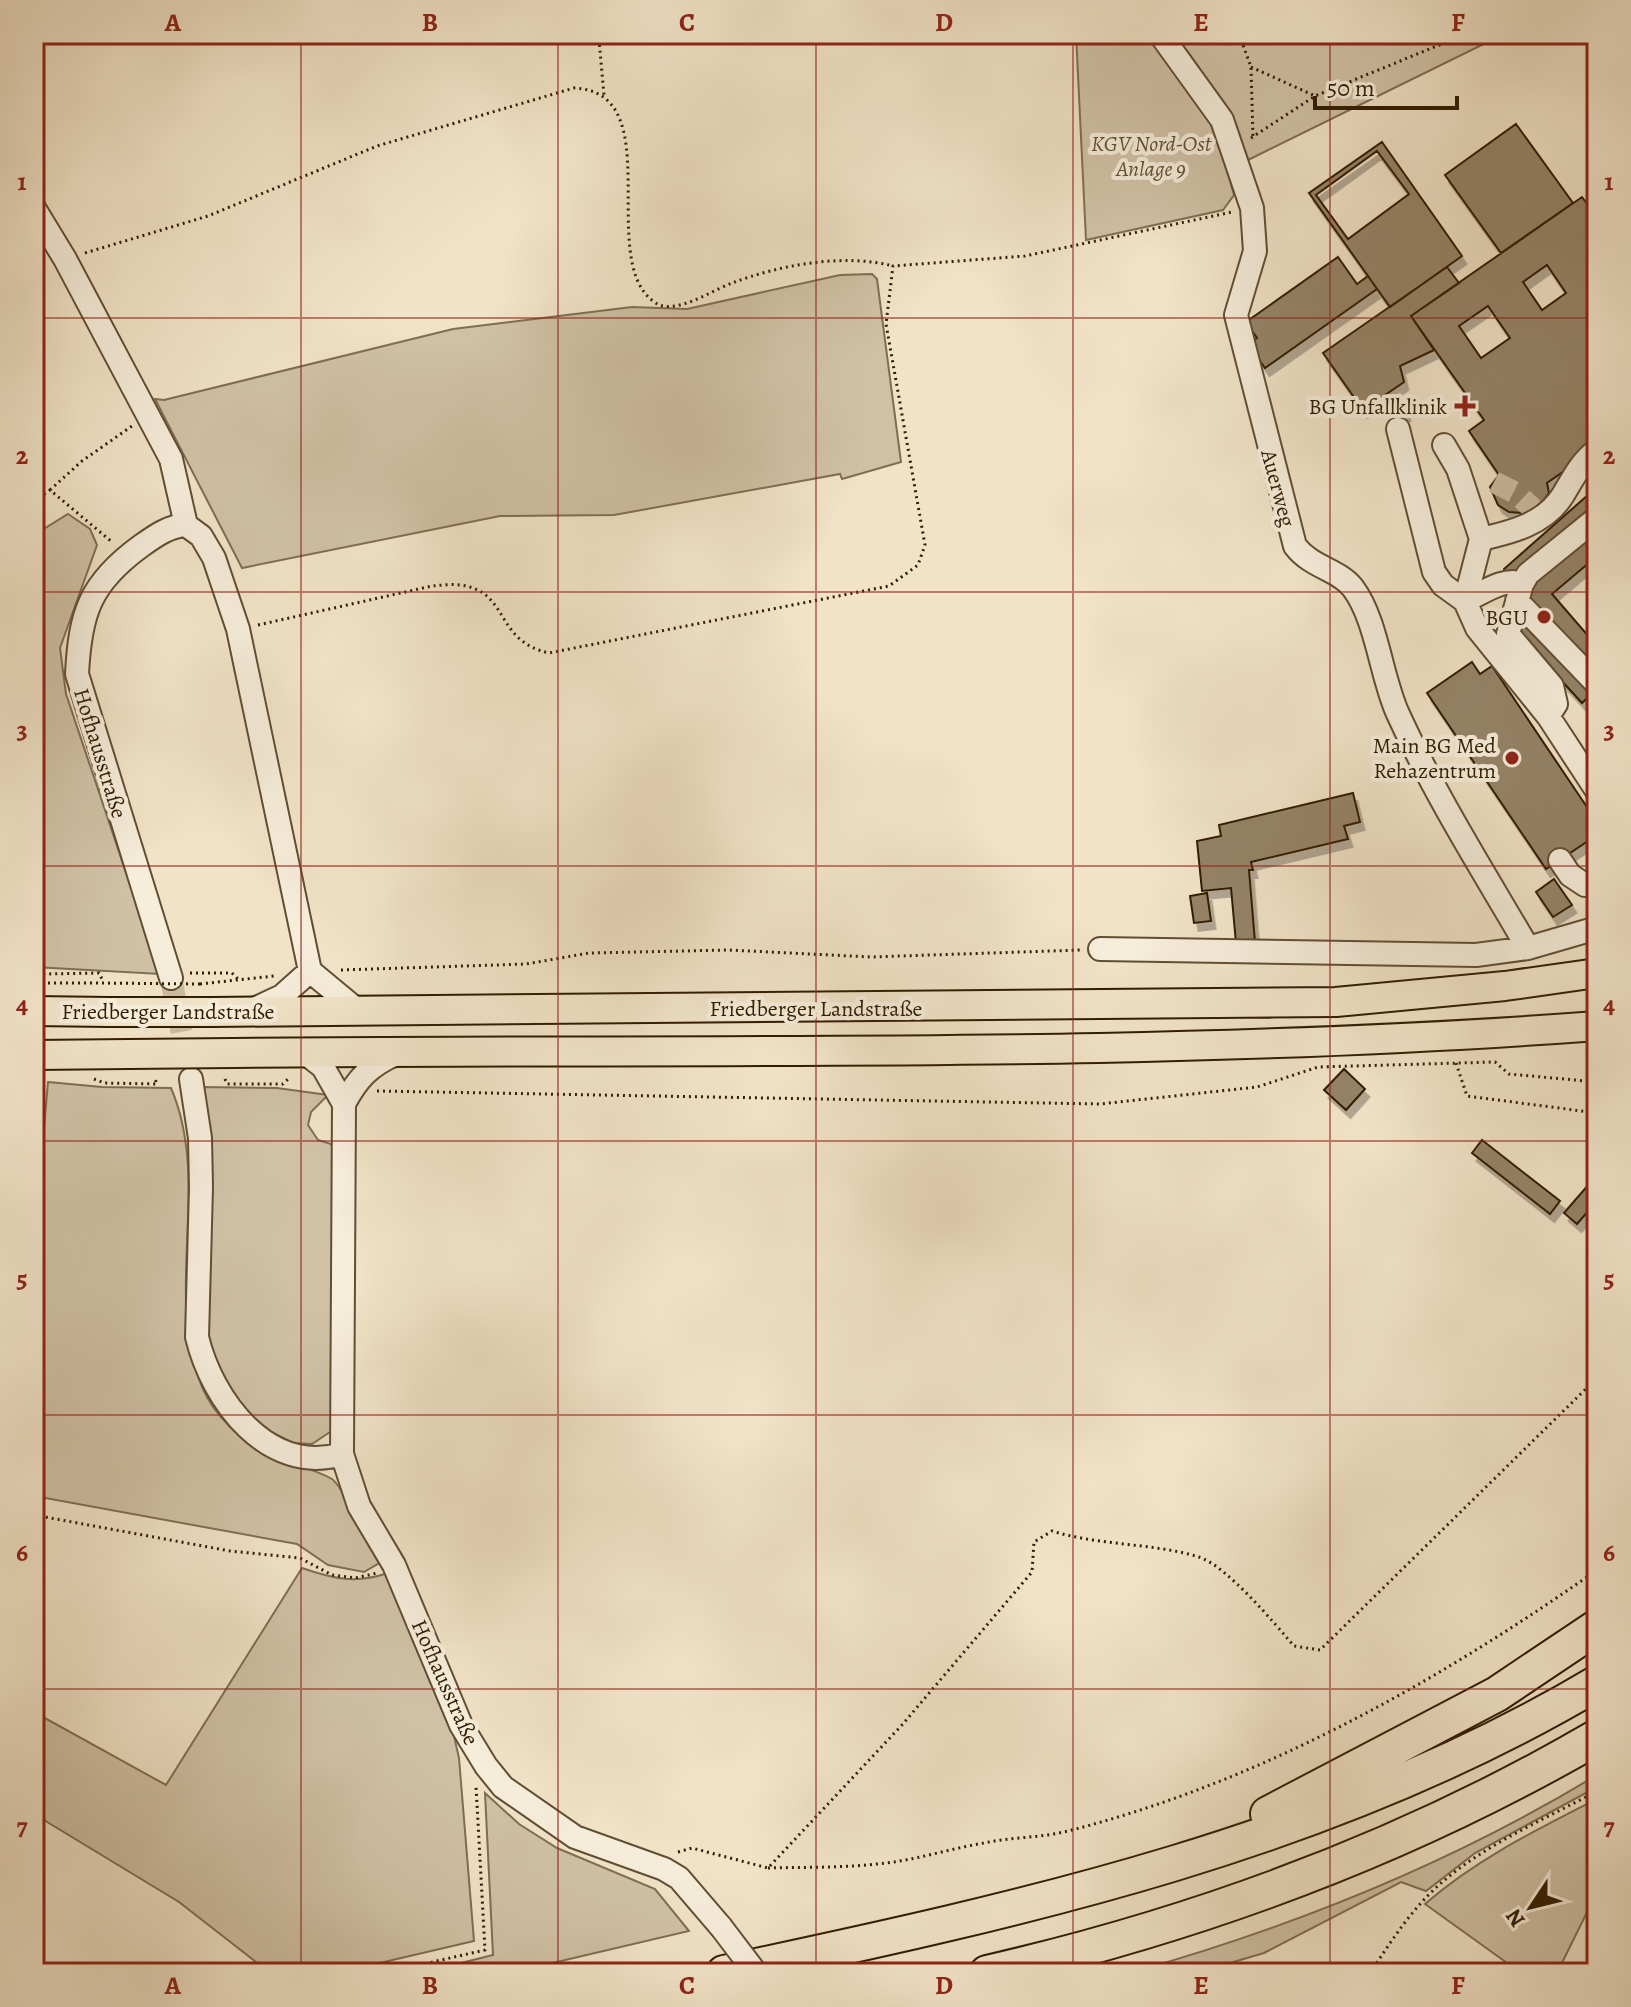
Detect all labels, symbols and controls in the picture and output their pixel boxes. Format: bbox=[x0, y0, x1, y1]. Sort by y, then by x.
text: A bbox=[164, 5, 182, 40]
text: B bbox=[422, 5, 438, 40]
text: C bbox=[679, 5, 695, 40]
text: D bbox=[935, 5, 953, 40]
text: E bbox=[1193, 5, 1209, 40]
text: F bbox=[1451, 5, 1465, 40]
scale bar bbox=[1315, 60, 1457, 110]
text: 50 m bbox=[1327, 72, 1375, 104]
park label: KGV Nord-Ost Anlage 9 bbox=[1091, 129, 1212, 184]
text: 1 bbox=[17, 164, 27, 199]
text: 1 bbox=[1604, 164, 1614, 199]
place label: BG Unfallklinik bbox=[1309, 392, 1447, 422]
marker: BG Unfallklinik bbox=[1454, 395, 1476, 417]
text: 2 bbox=[16, 438, 29, 473]
text: 2 bbox=[1603, 438, 1616, 473]
street label: Auerweg bbox=[1253, 445, 1303, 530]
place label: BGU bbox=[1485, 603, 1528, 633]
marker: BGU bbox=[1535, 608, 1553, 626]
street label: Hofhausstraße bbox=[66, 685, 134, 822]
text: 3 bbox=[16, 712, 28, 747]
text: 3 bbox=[1603, 712, 1615, 747]
place label: Main BG Med Rehazentrum bbox=[1373, 731, 1496, 786]
marker: Main BG Med Rehazentrum bbox=[1503, 749, 1521, 767]
text: 4 bbox=[16, 987, 28, 1022]
text: 4 bbox=[1603, 987, 1615, 1022]
street label: Friedberger Landstraße bbox=[710, 994, 922, 1024]
street label: Friedberger Landstraße bbox=[62, 997, 274, 1027]
text: 5 bbox=[16, 1261, 28, 1296]
text: 5 bbox=[1603, 1261, 1615, 1296]
text: 6 bbox=[16, 1535, 28, 1570]
text: 6 bbox=[1603, 1535, 1615, 1570]
street label: Hofhausstraße bbox=[404, 1615, 486, 1750]
text: 7 bbox=[16, 1809, 28, 1844]
text: 7 bbox=[1603, 1809, 1615, 1844]
north arrow bbox=[1491, 1867, 1571, 1947]
text: N bbox=[1499, 1903, 1532, 1933]
text: A bbox=[164, 1968, 182, 2003]
text: B bbox=[422, 1968, 438, 2003]
text: C bbox=[679, 1968, 695, 2003]
text: D bbox=[935, 1968, 953, 2003]
text: E bbox=[1193, 1968, 1209, 2003]
text: F bbox=[1451, 1968, 1465, 2003]

